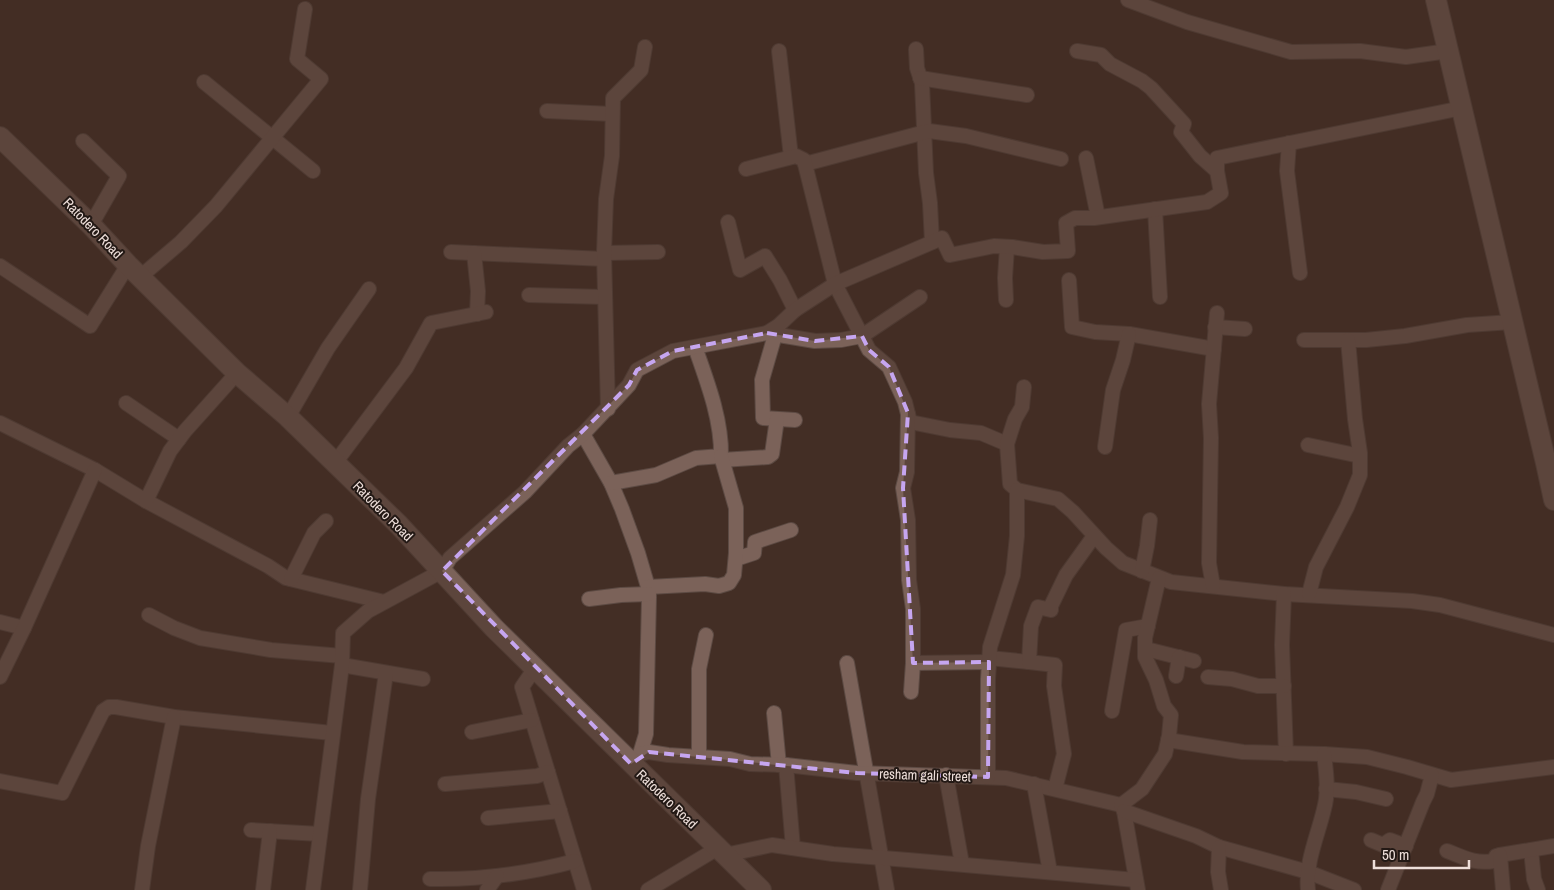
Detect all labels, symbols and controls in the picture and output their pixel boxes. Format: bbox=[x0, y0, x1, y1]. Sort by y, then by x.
street label: Ratodero Road bbox=[59, 194, 127, 262]
street label: Ratodero Road bbox=[349, 477, 417, 545]
street label: resham gali street bbox=[879, 764, 971, 786]
street label: Ratodero Road bbox=[633, 765, 701, 833]
scale bar bbox=[1374, 838, 1469, 870]
text: 50 m bbox=[1382, 844, 1409, 865]

